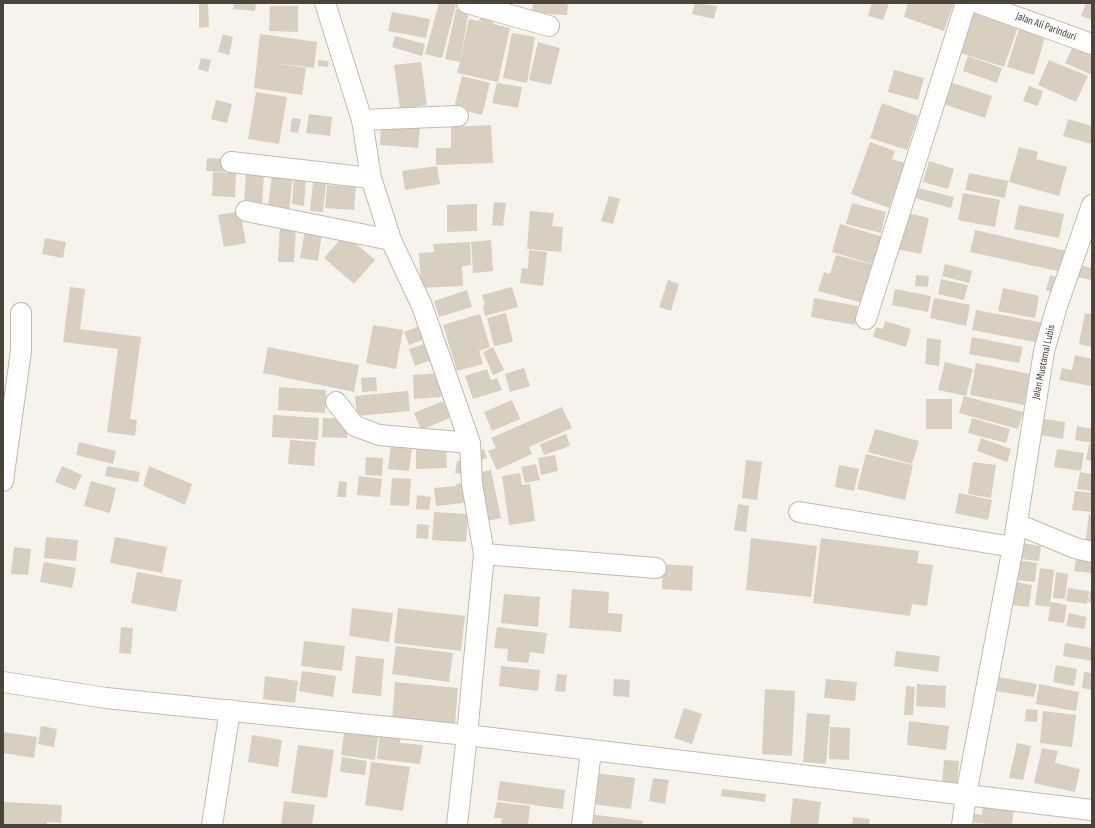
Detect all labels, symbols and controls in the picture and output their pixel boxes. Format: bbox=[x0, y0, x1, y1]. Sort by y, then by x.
street label: Jalan Ali Parinduri bbox=[1014, 10, 1078, 44]
street label: Jalan Mustamal Lubis bbox=[1030, 323, 1058, 401]

